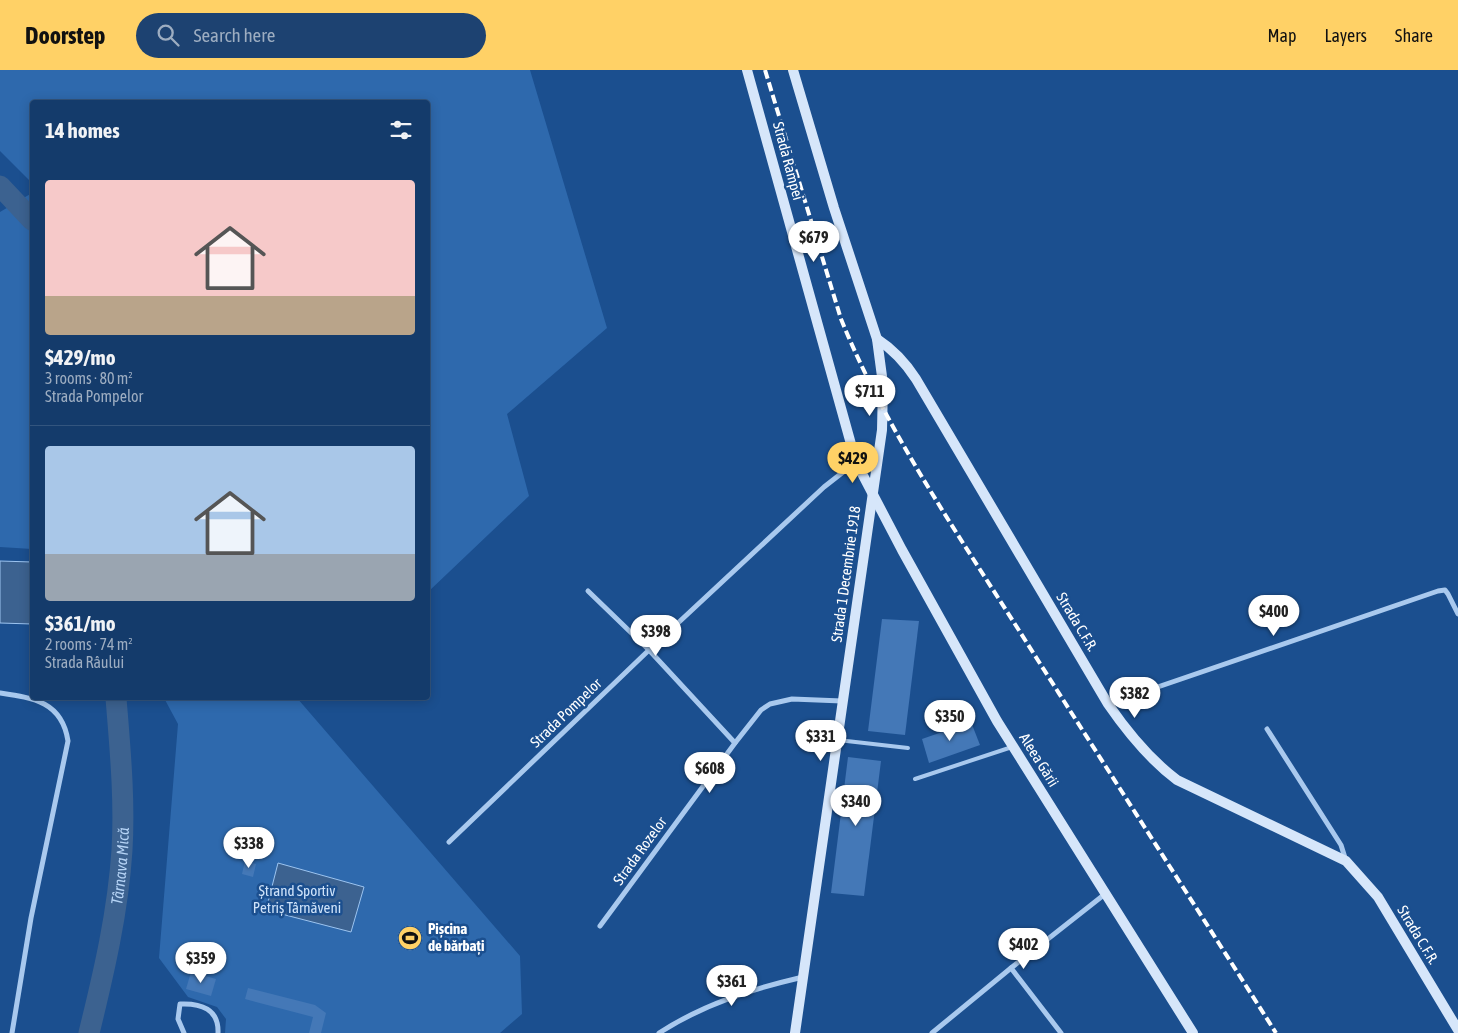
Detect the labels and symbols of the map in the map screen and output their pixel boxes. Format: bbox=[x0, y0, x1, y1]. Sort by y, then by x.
street label: Strada Rampei bbox=[770, 120, 807, 202]
pin: $679 bbox=[784, 220, 844, 263]
pin: $711 bbox=[840, 374, 900, 417]
pin: $429 bbox=[823, 442, 883, 484]
street label: Strada 1 Decembrie 1918 bbox=[828, 505, 863, 643]
street label: Strada C.F.R. bbox=[1053, 589, 1102, 654]
pin: $400 bbox=[1244, 594, 1304, 637]
pin: $398 bbox=[626, 614, 686, 657]
street label: Strada Pompelor bbox=[527, 674, 605, 751]
pin: $382 bbox=[1105, 676, 1165, 719]
pin: $350 bbox=[920, 700, 980, 742]
pin: $331 bbox=[791, 720, 851, 762]
street label: Aleea Gării bbox=[1016, 730, 1063, 790]
pin: $608 bbox=[680, 752, 740, 794]
pin: $340 bbox=[826, 784, 886, 827]
street label: Strada Rozelor bbox=[609, 813, 670, 888]
pin: $338 bbox=[219, 826, 279, 869]
water label: Târnava Mică bbox=[107, 827, 132, 906]
park label: Ștrand Sportiv Petriș Târnăveni bbox=[253, 882, 341, 916]
street label: Strada C.F.R. bbox=[1394, 902, 1443, 967]
place label: Pișcina de bărbați bbox=[428, 920, 484, 955]
sports icon: Pișcina de bărbați bbox=[397, 925, 423, 951]
pin: $402 bbox=[994, 928, 1054, 970]
pin: $359 bbox=[171, 942, 231, 984]
pin: $361 bbox=[702, 964, 762, 1007]

